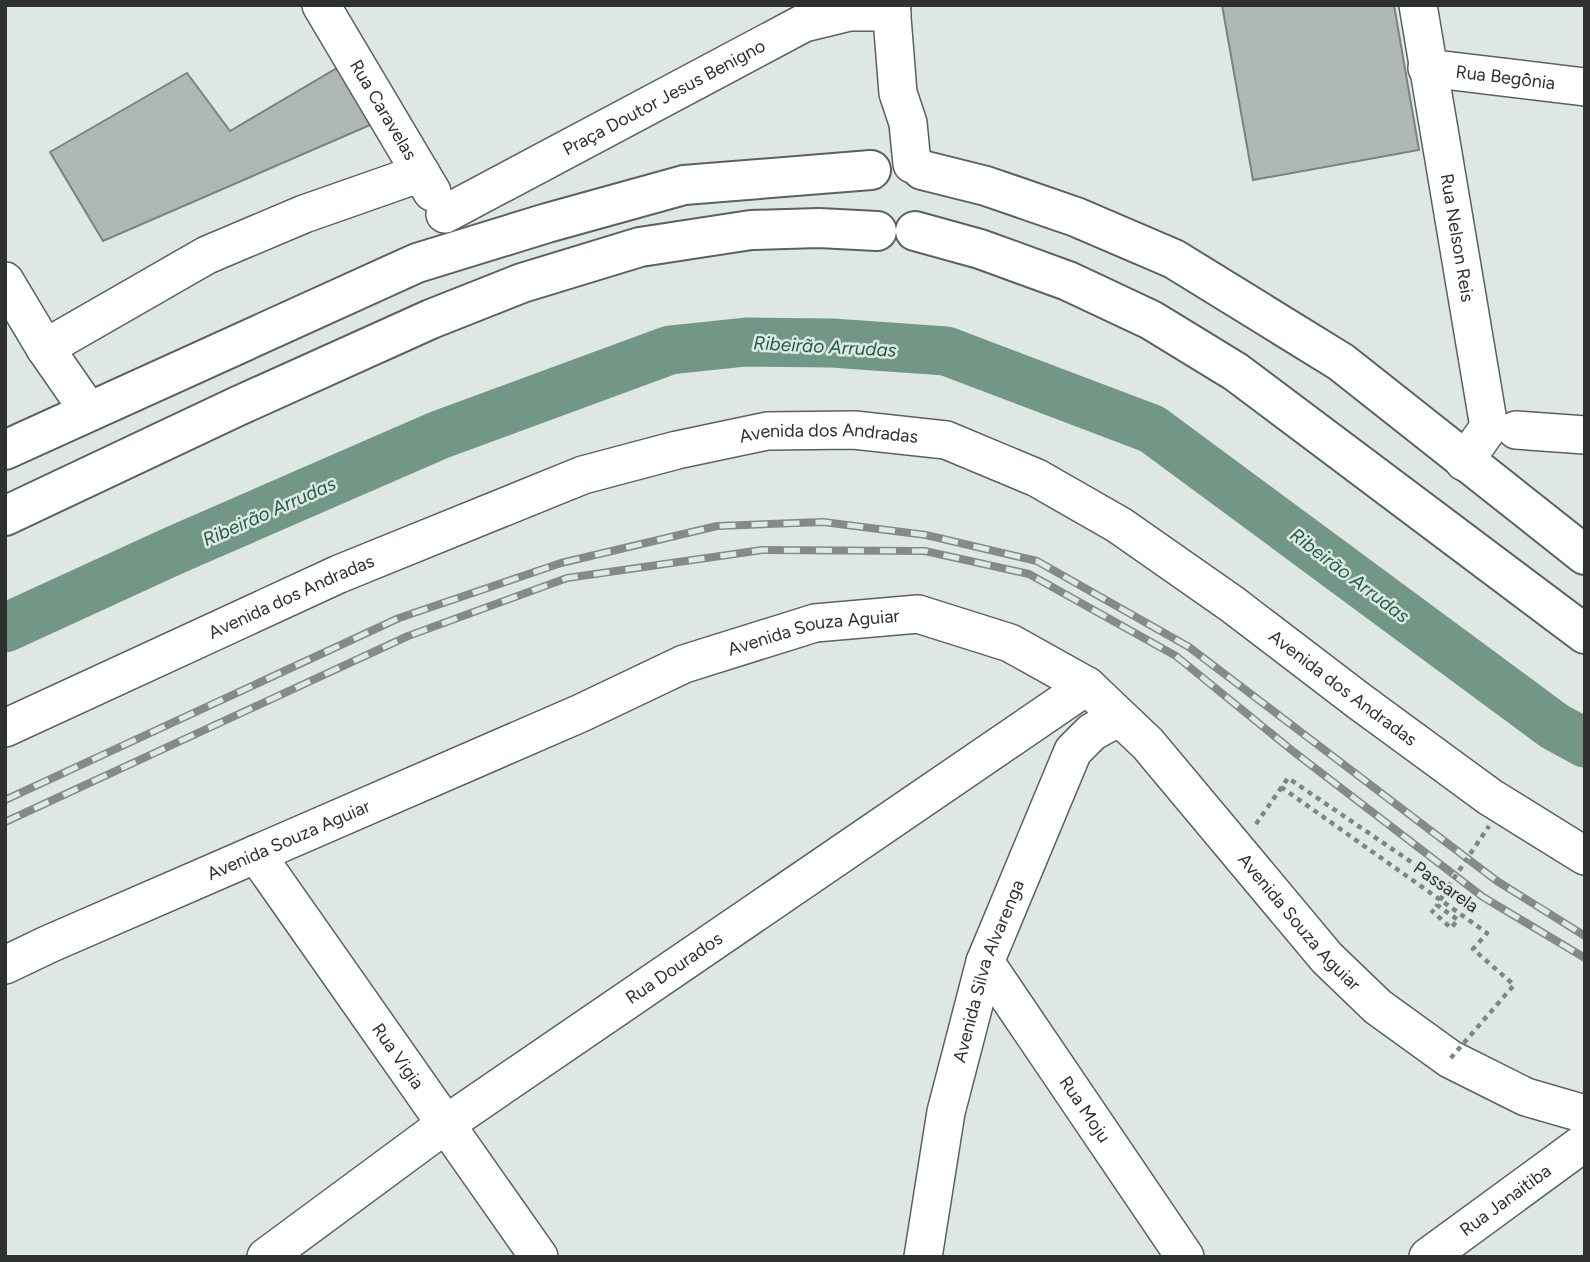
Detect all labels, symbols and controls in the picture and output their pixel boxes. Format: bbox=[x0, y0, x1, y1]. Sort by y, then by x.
street label: Praça Doutor Jesus Benigno bbox=[559, 35, 769, 160]
street label: Rua Caravelas bbox=[345, 56, 422, 164]
street label: Rua Begônia bbox=[1454, 61, 1557, 94]
street label: Rua Nelson Reis bbox=[1436, 172, 1479, 304]
water label: Ribeirão Arrudas bbox=[753, 331, 897, 362]
street label: Avenida dos Andradas bbox=[737, 419, 919, 448]
water label: Ribeirão Arrudas bbox=[199, 472, 339, 551]
water label: Ribeirão Arrudas bbox=[1286, 523, 1414, 628]
street label: Avenida dos Andradas bbox=[205, 550, 377, 644]
street label: Avenida Souza Aguiar bbox=[725, 605, 900, 661]
street label: Avenida dos Andradas bbox=[1265, 625, 1421, 751]
street label: Avenida Souza Aguiar bbox=[204, 795, 374, 885]
street label: Avenida Souza Aguiar bbox=[1233, 849, 1365, 995]
street label: Passarela bbox=[1409, 857, 1483, 917]
street label: Avenida Silva Alvarenga bbox=[948, 877, 1029, 1065]
street label: Rua Dourados bbox=[621, 927, 727, 1009]
street label: Rua Vigia bbox=[367, 1019, 429, 1093]
street label: Rua Moju bbox=[1055, 1072, 1115, 1147]
street label: Rua Janaitiba bbox=[1456, 1160, 1555, 1241]

